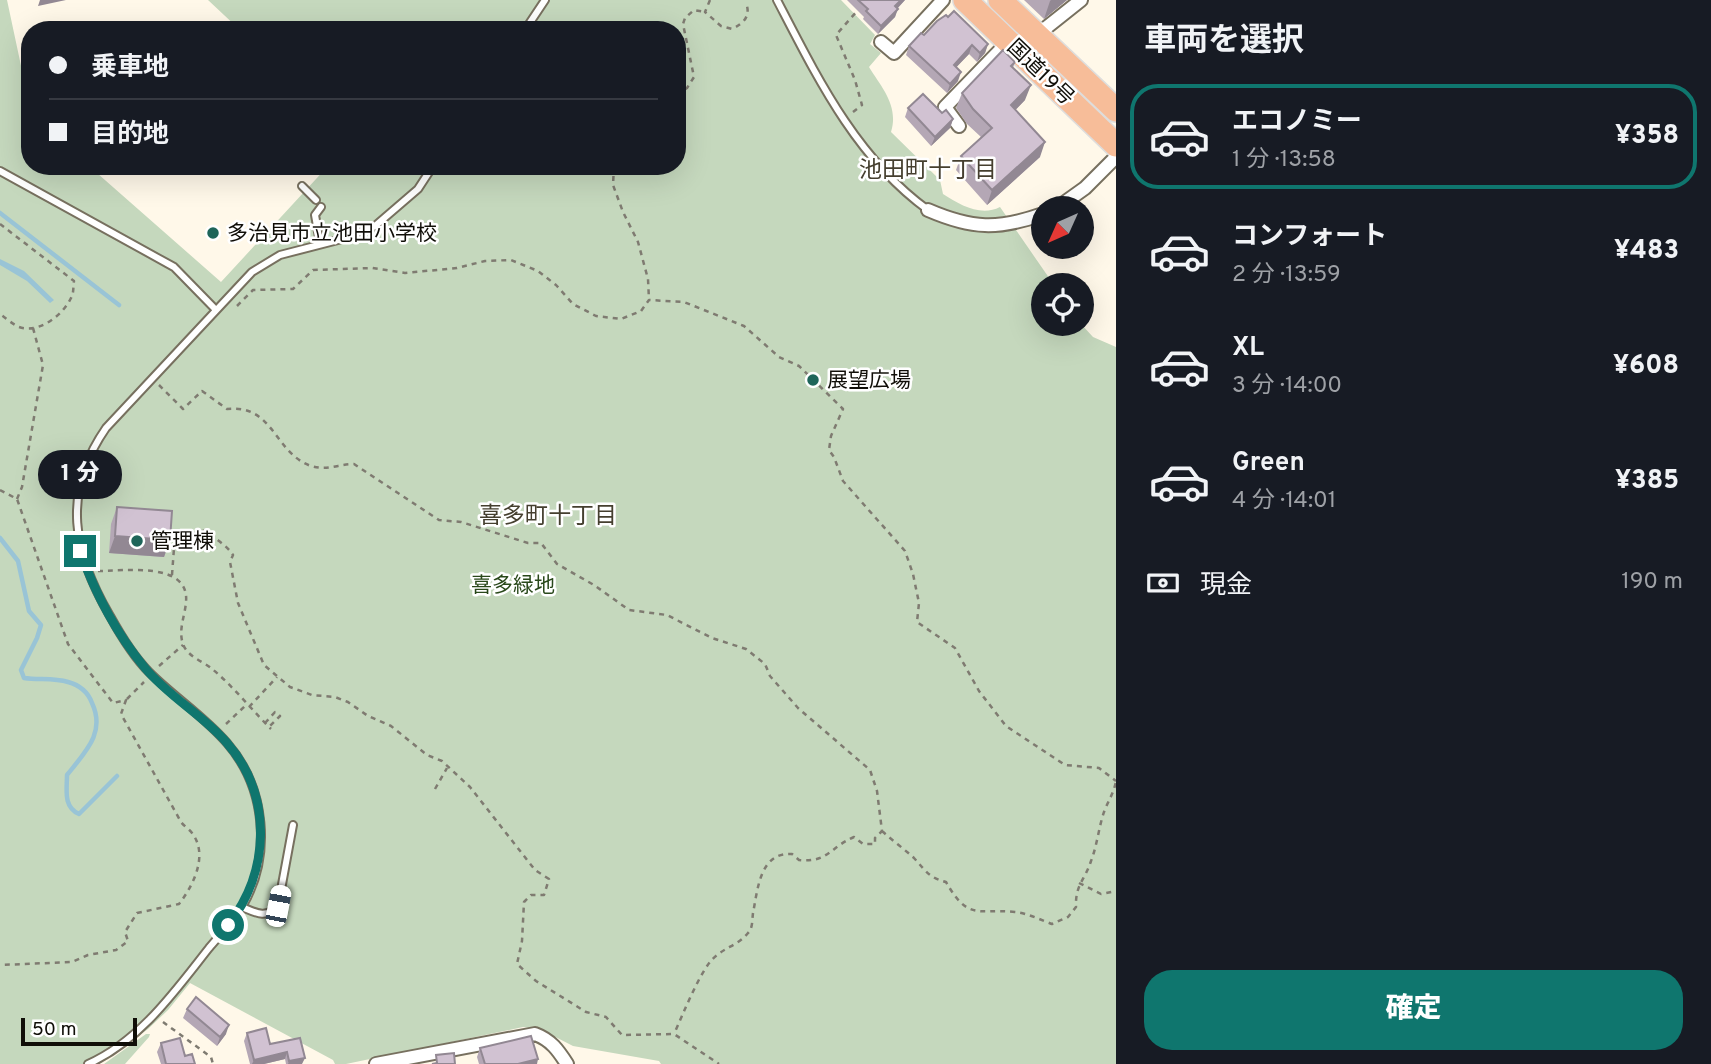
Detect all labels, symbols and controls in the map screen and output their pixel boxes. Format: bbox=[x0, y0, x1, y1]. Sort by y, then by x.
text: 車両を選択 bbox=[1144, 22, 1304, 62]
street label: 国道19号 bbox=[1001, 34, 1079, 112]
text: 乗車地 bbox=[91, 52, 169, 85]
icon: car bbox=[1148, 105, 1211, 168]
text: エコノミー bbox=[1232, 106, 1362, 139]
text: 目的地 bbox=[91, 119, 169, 152]
text: ¥358 bbox=[1615, 120, 1679, 153]
text: 1 分 · 13:58 bbox=[1232, 146, 1336, 175]
district label: 池田町十丁目 bbox=[859, 157, 997, 186]
north arrow bbox=[1031, 196, 1094, 259]
map controls bbox=[1031, 196, 1094, 336]
icon: car bbox=[1148, 220, 1211, 283]
place label: 多治見市立池田小学校 bbox=[227, 221, 437, 248]
text: コンフォート bbox=[1232, 221, 1387, 254]
marker: 多治見市立池田小学校 bbox=[205, 225, 221, 241]
text: ¥483 bbox=[1614, 235, 1679, 268]
text: 2 分 · 13:59 bbox=[1232, 261, 1341, 290]
button: locate bbox=[1031, 273, 1094, 336]
text: XL bbox=[1232, 332, 1264, 365]
icon: car bbox=[1148, 335, 1211, 398]
text: ¥608 bbox=[1613, 350, 1679, 383]
place label: 展望広場 bbox=[827, 368, 911, 395]
marker: 展望広場 bbox=[805, 372, 821, 388]
text: 3 分 · 14:00 bbox=[1232, 372, 1342, 401]
text: Green bbox=[1232, 447, 1305, 480]
callout: 1 分 bbox=[38, 449, 122, 498]
icon: car bbox=[1148, 450, 1211, 513]
text: 1 分 bbox=[61, 460, 99, 489]
text: ¥385 bbox=[1615, 465, 1679, 498]
text: 4 分 · 14:01 bbox=[1232, 487, 1336, 516]
district label: 喜多町十丁目 bbox=[479, 503, 617, 532]
place label: 管理棟 bbox=[151, 529, 214, 556]
marker: 管理棟 bbox=[129, 533, 145, 549]
route end bbox=[64, 535, 96, 567]
icon: cash bbox=[1144, 564, 1182, 602]
text: 190 m bbox=[1621, 568, 1683, 597]
text: 現金 bbox=[1200, 570, 1252, 603]
park label: 喜多緑地 bbox=[471, 573, 555, 600]
car bbox=[264, 883, 293, 929]
route start bbox=[212, 909, 244, 941]
button: 確定 bbox=[1144, 970, 1683, 1050]
scale bar bbox=[21, 1015, 136, 1047]
text: 50 m bbox=[32, 1018, 77, 1042]

